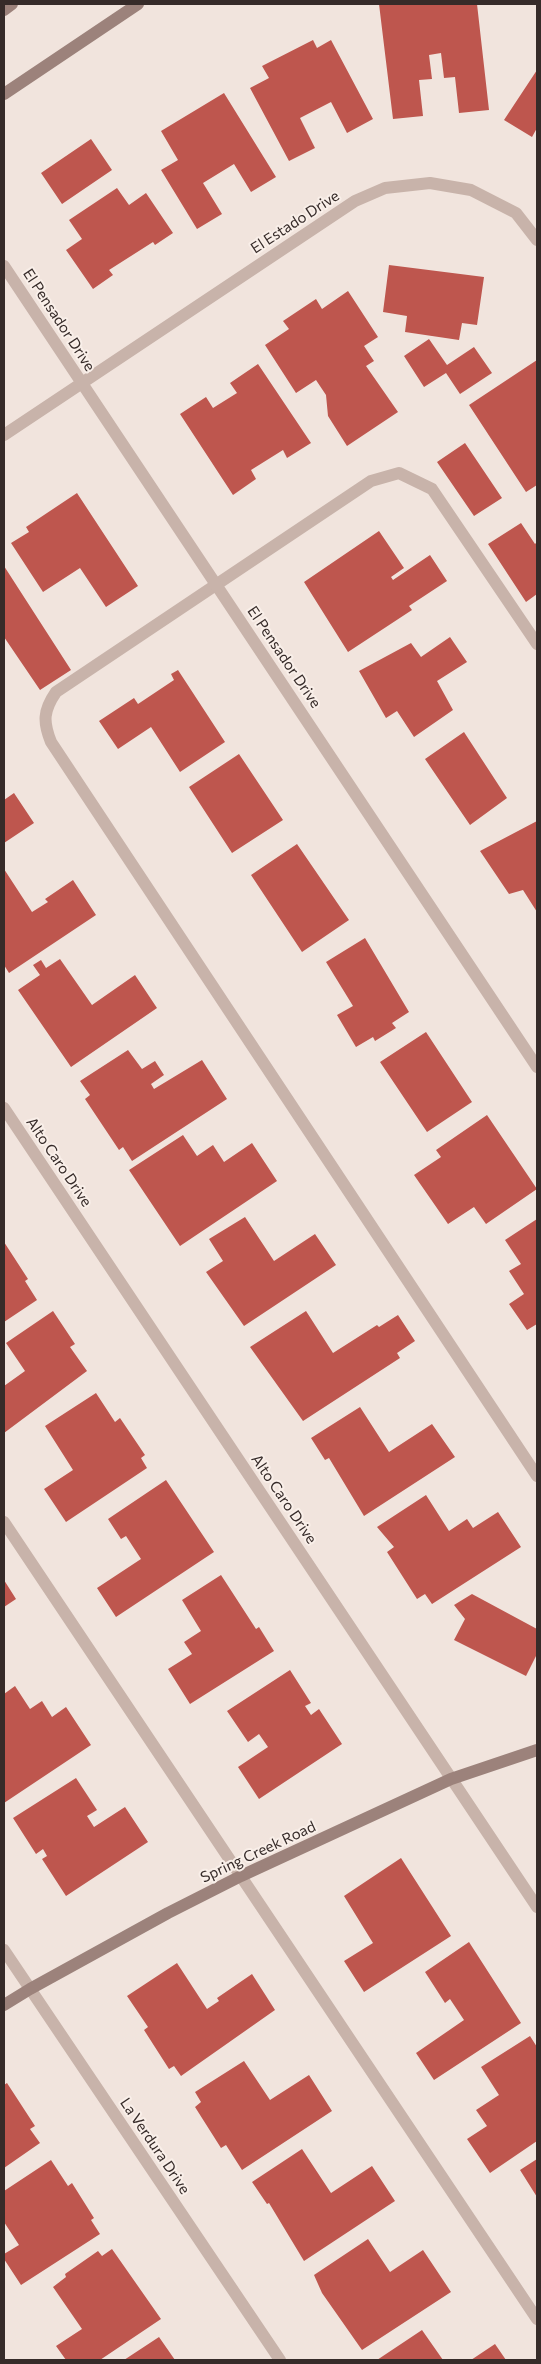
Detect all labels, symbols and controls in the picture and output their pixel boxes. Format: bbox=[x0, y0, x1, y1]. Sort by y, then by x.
street label: El Estado Drive bbox=[247, 187, 343, 257]
street label: El Pensador Drive bbox=[19, 265, 99, 375]
street label: El Pensador Drive bbox=[243, 603, 325, 711]
street label: Alto Caro Drive bbox=[22, 1114, 96, 1210]
street label: Alto Caro Drive bbox=[247, 1451, 321, 1547]
street label: Spring Creek Road bbox=[198, 1817, 318, 1887]
street label: La Verdura Drive bbox=[116, 2095, 194, 2197]

